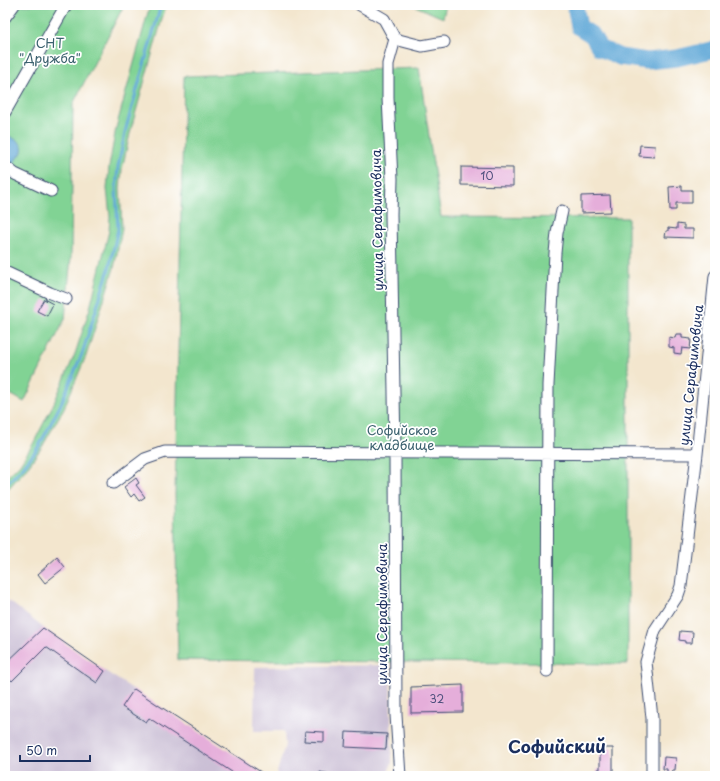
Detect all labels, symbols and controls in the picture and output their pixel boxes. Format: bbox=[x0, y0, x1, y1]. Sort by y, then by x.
park label: СНТ "Дружба" bbox=[19, 33, 81, 67]
street label: улица Серафимовича bbox=[366, 148, 387, 291]
house number: 10 bbox=[481, 167, 493, 184]
street label: улица Серафимовича bbox=[674, 303, 707, 446]
park label: Софийское кладбище bbox=[367, 420, 437, 454]
street label: улица Серафимовича bbox=[372, 542, 391, 685]
house number: 32 bbox=[430, 690, 445, 707]
district label: Софийский bbox=[508, 733, 606, 759]
scale bar bbox=[20, 737, 90, 763]
text: 50 m bbox=[26, 741, 57, 759]

